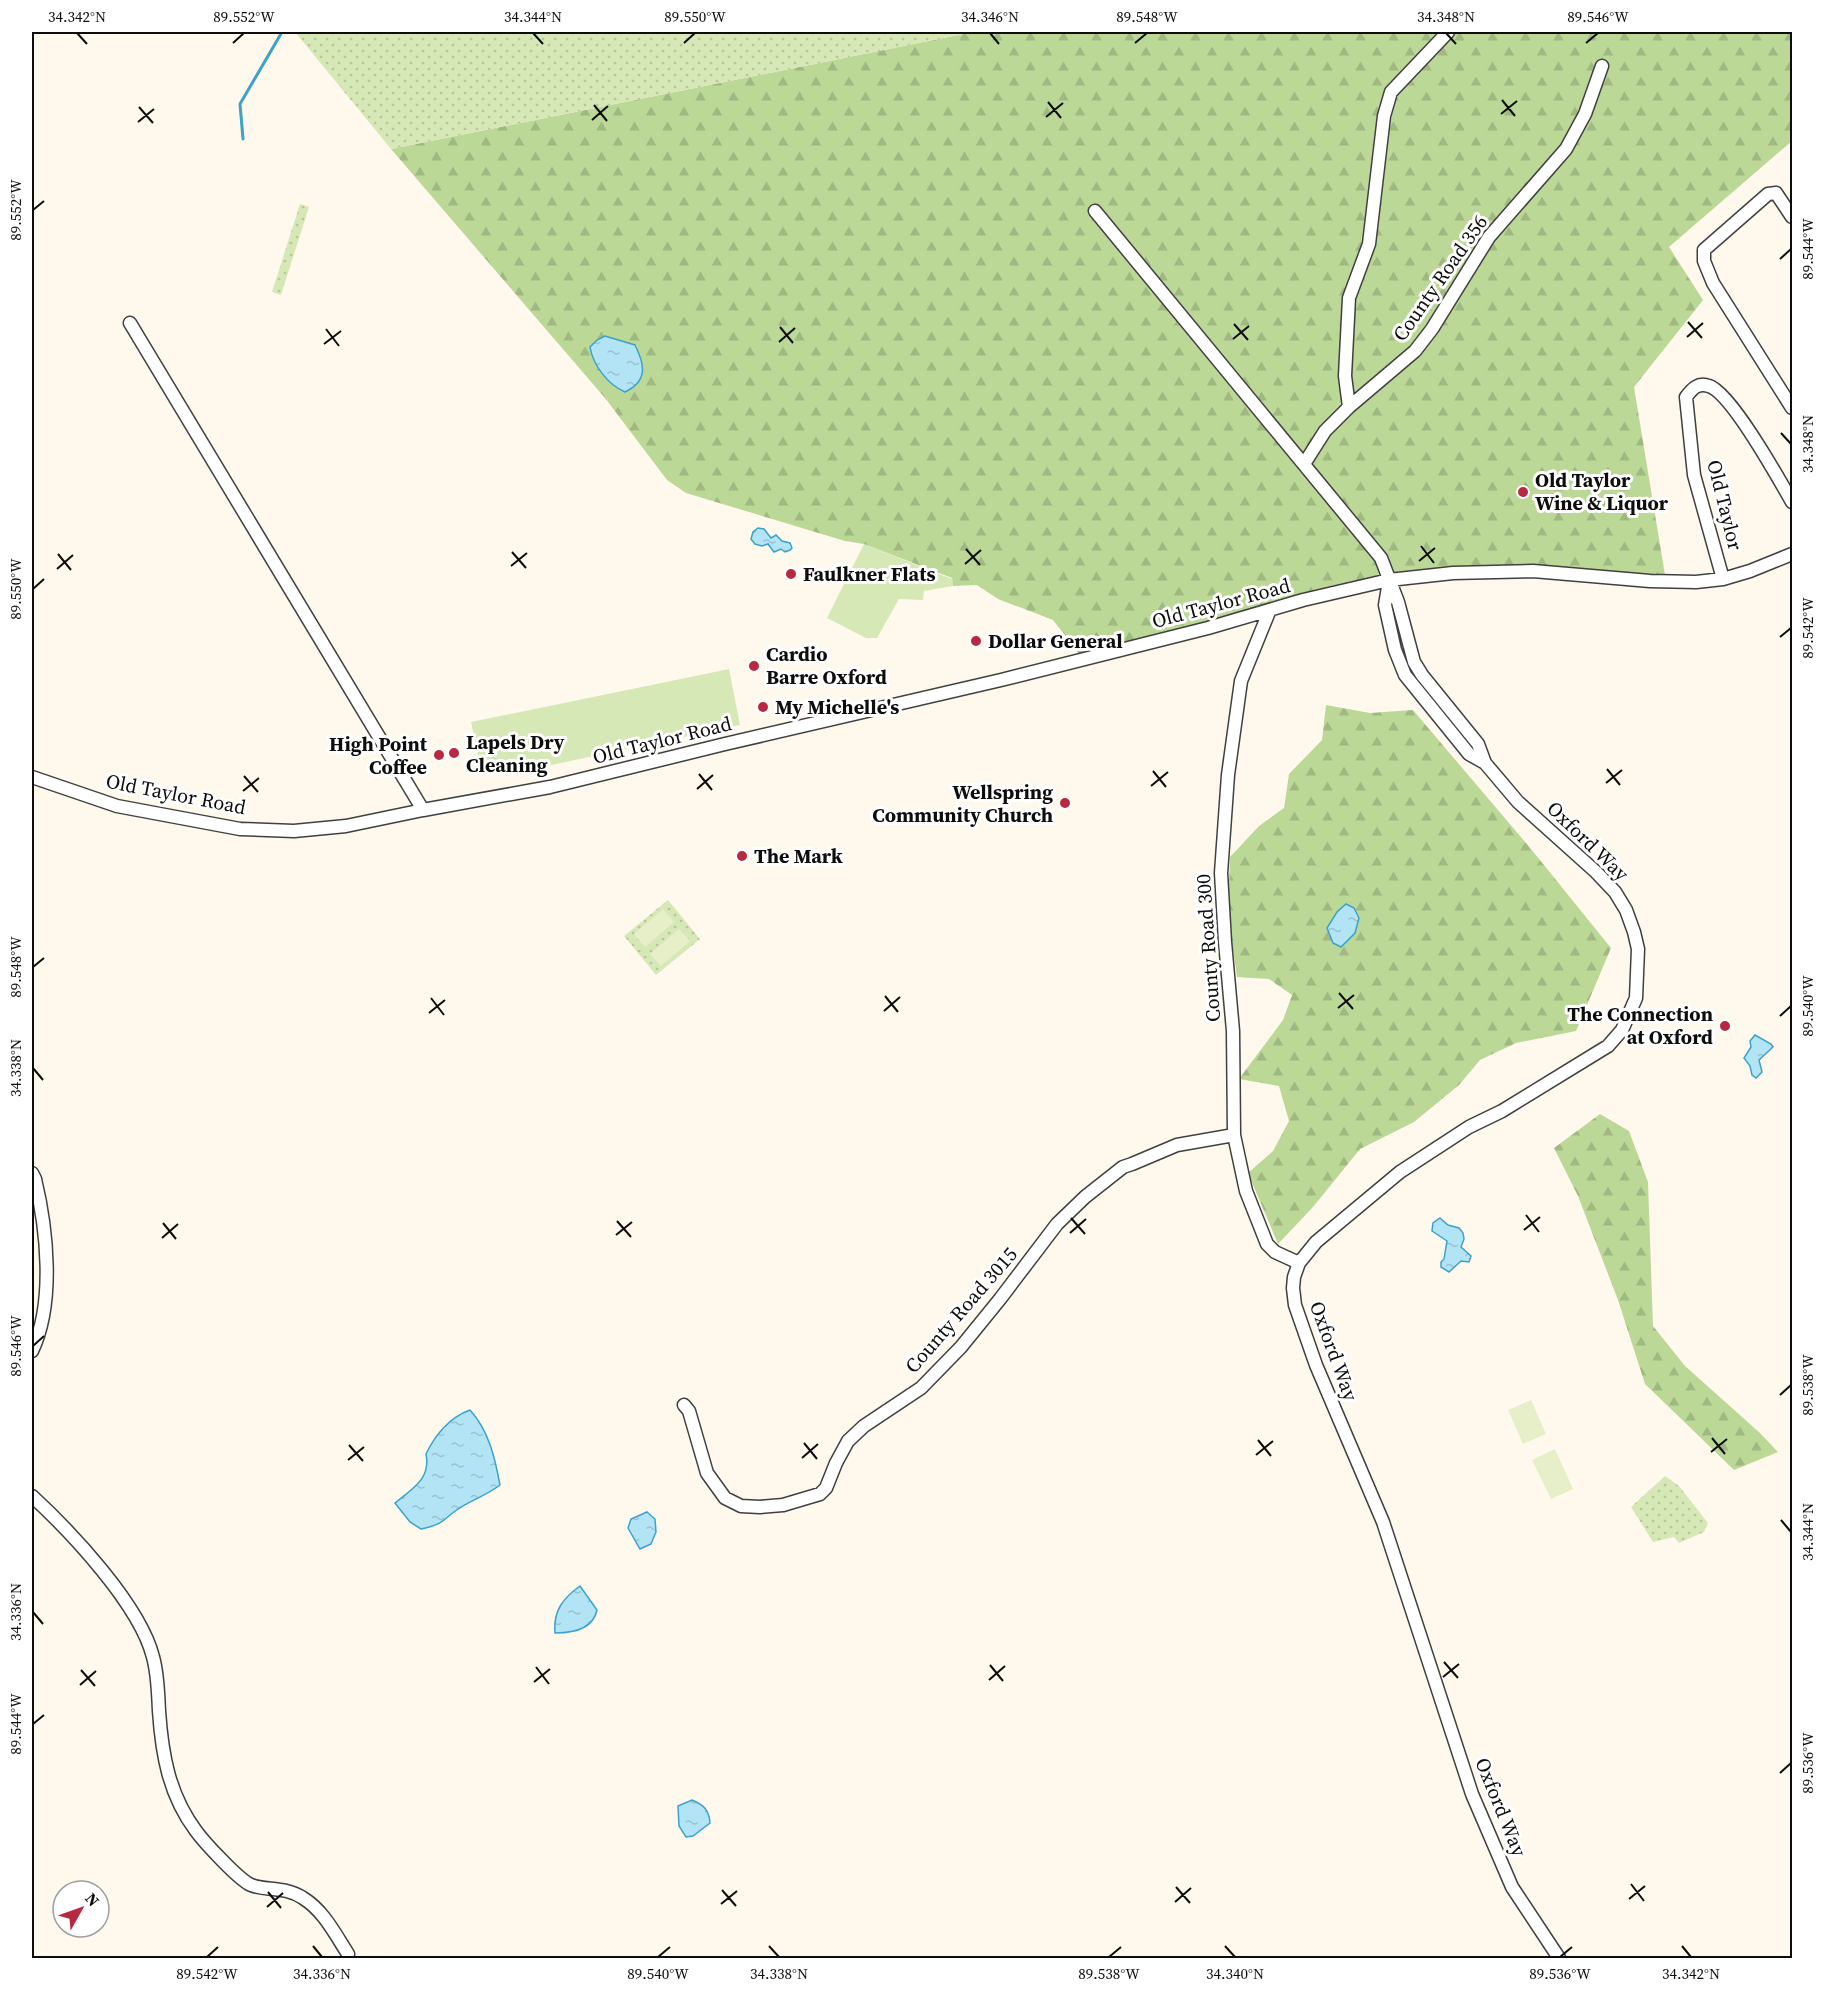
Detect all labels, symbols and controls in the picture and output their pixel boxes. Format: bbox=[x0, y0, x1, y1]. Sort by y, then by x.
text: 34.342°N bbox=[48, 6, 106, 27]
text: 89.552°W bbox=[213, 6, 275, 27]
text: 34.344°N bbox=[504, 6, 562, 27]
text: 89.550°W bbox=[664, 6, 726, 27]
text: 34.346°N bbox=[961, 6, 1019, 27]
text: 89.548°W bbox=[1116, 6, 1178, 27]
text: 34.348°N bbox=[1417, 6, 1475, 27]
text: 89.546°W bbox=[1567, 6, 1629, 27]
text: 89.552°W bbox=[5, 179, 26, 241]
street label: County Road 356 bbox=[1386, 209, 1494, 347]
text: 89.544°W bbox=[1797, 218, 1818, 280]
text: 34.348°N bbox=[1797, 415, 1818, 473]
street label: Old Taylor bbox=[1700, 457, 1750, 554]
place label: Old Taylor Wine & Liquor bbox=[1535, 466, 1669, 517]
marker: Old Taylor Wine & Liquor bbox=[1516, 485, 1530, 499]
text: 89.550°W bbox=[5, 558, 26, 620]
place label: Faulkner Flats bbox=[803, 560, 936, 588]
marker: Faulkner Flats bbox=[784, 567, 798, 581]
street label: Old Taylor Road bbox=[1149, 571, 1294, 635]
text: 89.542°W bbox=[1797, 597, 1818, 659]
place label: Dollar General bbox=[988, 627, 1123, 655]
marker: Dollar General bbox=[969, 634, 983, 648]
place label: Cardio Barre Oxford bbox=[766, 640, 887, 691]
marker: Cardio Barre Oxford bbox=[747, 659, 761, 673]
place label: My Michelle's bbox=[775, 693, 899, 721]
marker: My Michelle's bbox=[756, 700, 770, 714]
street label: Old Taylor Road bbox=[590, 709, 735, 771]
place label: Lapels Dry Cleaning bbox=[466, 728, 565, 779]
place label: High Point Coffee bbox=[329, 730, 428, 781]
marker: Lapels Dry Cleaning bbox=[447, 746, 461, 760]
marker: High Point Coffee bbox=[432, 748, 446, 762]
street label: Old Taylor Road bbox=[104, 767, 249, 821]
place label: Wellspring Community Church bbox=[872, 778, 1053, 829]
street label: Oxford Way bbox=[1541, 795, 1636, 888]
marker: Wellspring Community Church bbox=[1058, 796, 1072, 810]
place label: The Mark bbox=[754, 842, 843, 870]
marker: The Mark bbox=[735, 849, 749, 863]
street label: County Road 300 bbox=[1189, 873, 1227, 1023]
text: 89.548°W bbox=[5, 936, 26, 998]
text: 89.540°W bbox=[1797, 975, 1818, 1037]
place label: The Connection at Oxford bbox=[1567, 1000, 1713, 1051]
marker: The Connection at Oxford bbox=[1718, 1019, 1732, 1033]
text: 34.338°N bbox=[5, 1039, 26, 1097]
street label: County Road 3015 bbox=[898, 1241, 1024, 1379]
street label: Oxford Way bbox=[1303, 1297, 1365, 1405]
text: 89.546°W bbox=[5, 1315, 26, 1377]
text: 89.538°W bbox=[1797, 1354, 1818, 1416]
text: 34.344°N bbox=[1797, 1503, 1818, 1561]
text: 34.336°N bbox=[5, 1583, 26, 1641]
text: 89.544°W bbox=[5, 1693, 26, 1755]
text: 89.536°W bbox=[1797, 1732, 1818, 1794]
street label: Oxford Way bbox=[1469, 1753, 1534, 1861]
north arrow bbox=[51, 1879, 111, 1939]
text: N bbox=[80, 1888, 105, 1911]
text: 89.542°W bbox=[176, 1963, 238, 1984]
text: 34.336°N bbox=[293, 1963, 351, 1984]
text: 89.540°W bbox=[627, 1963, 689, 1984]
text: 34.338°N bbox=[750, 1963, 808, 1984]
text: 89.538°W bbox=[1078, 1963, 1140, 1984]
text: 34.340°N bbox=[1206, 1963, 1264, 1984]
text: 89.536°W bbox=[1529, 1963, 1591, 1984]
text: 34.342°N bbox=[1662, 1963, 1720, 1984]

